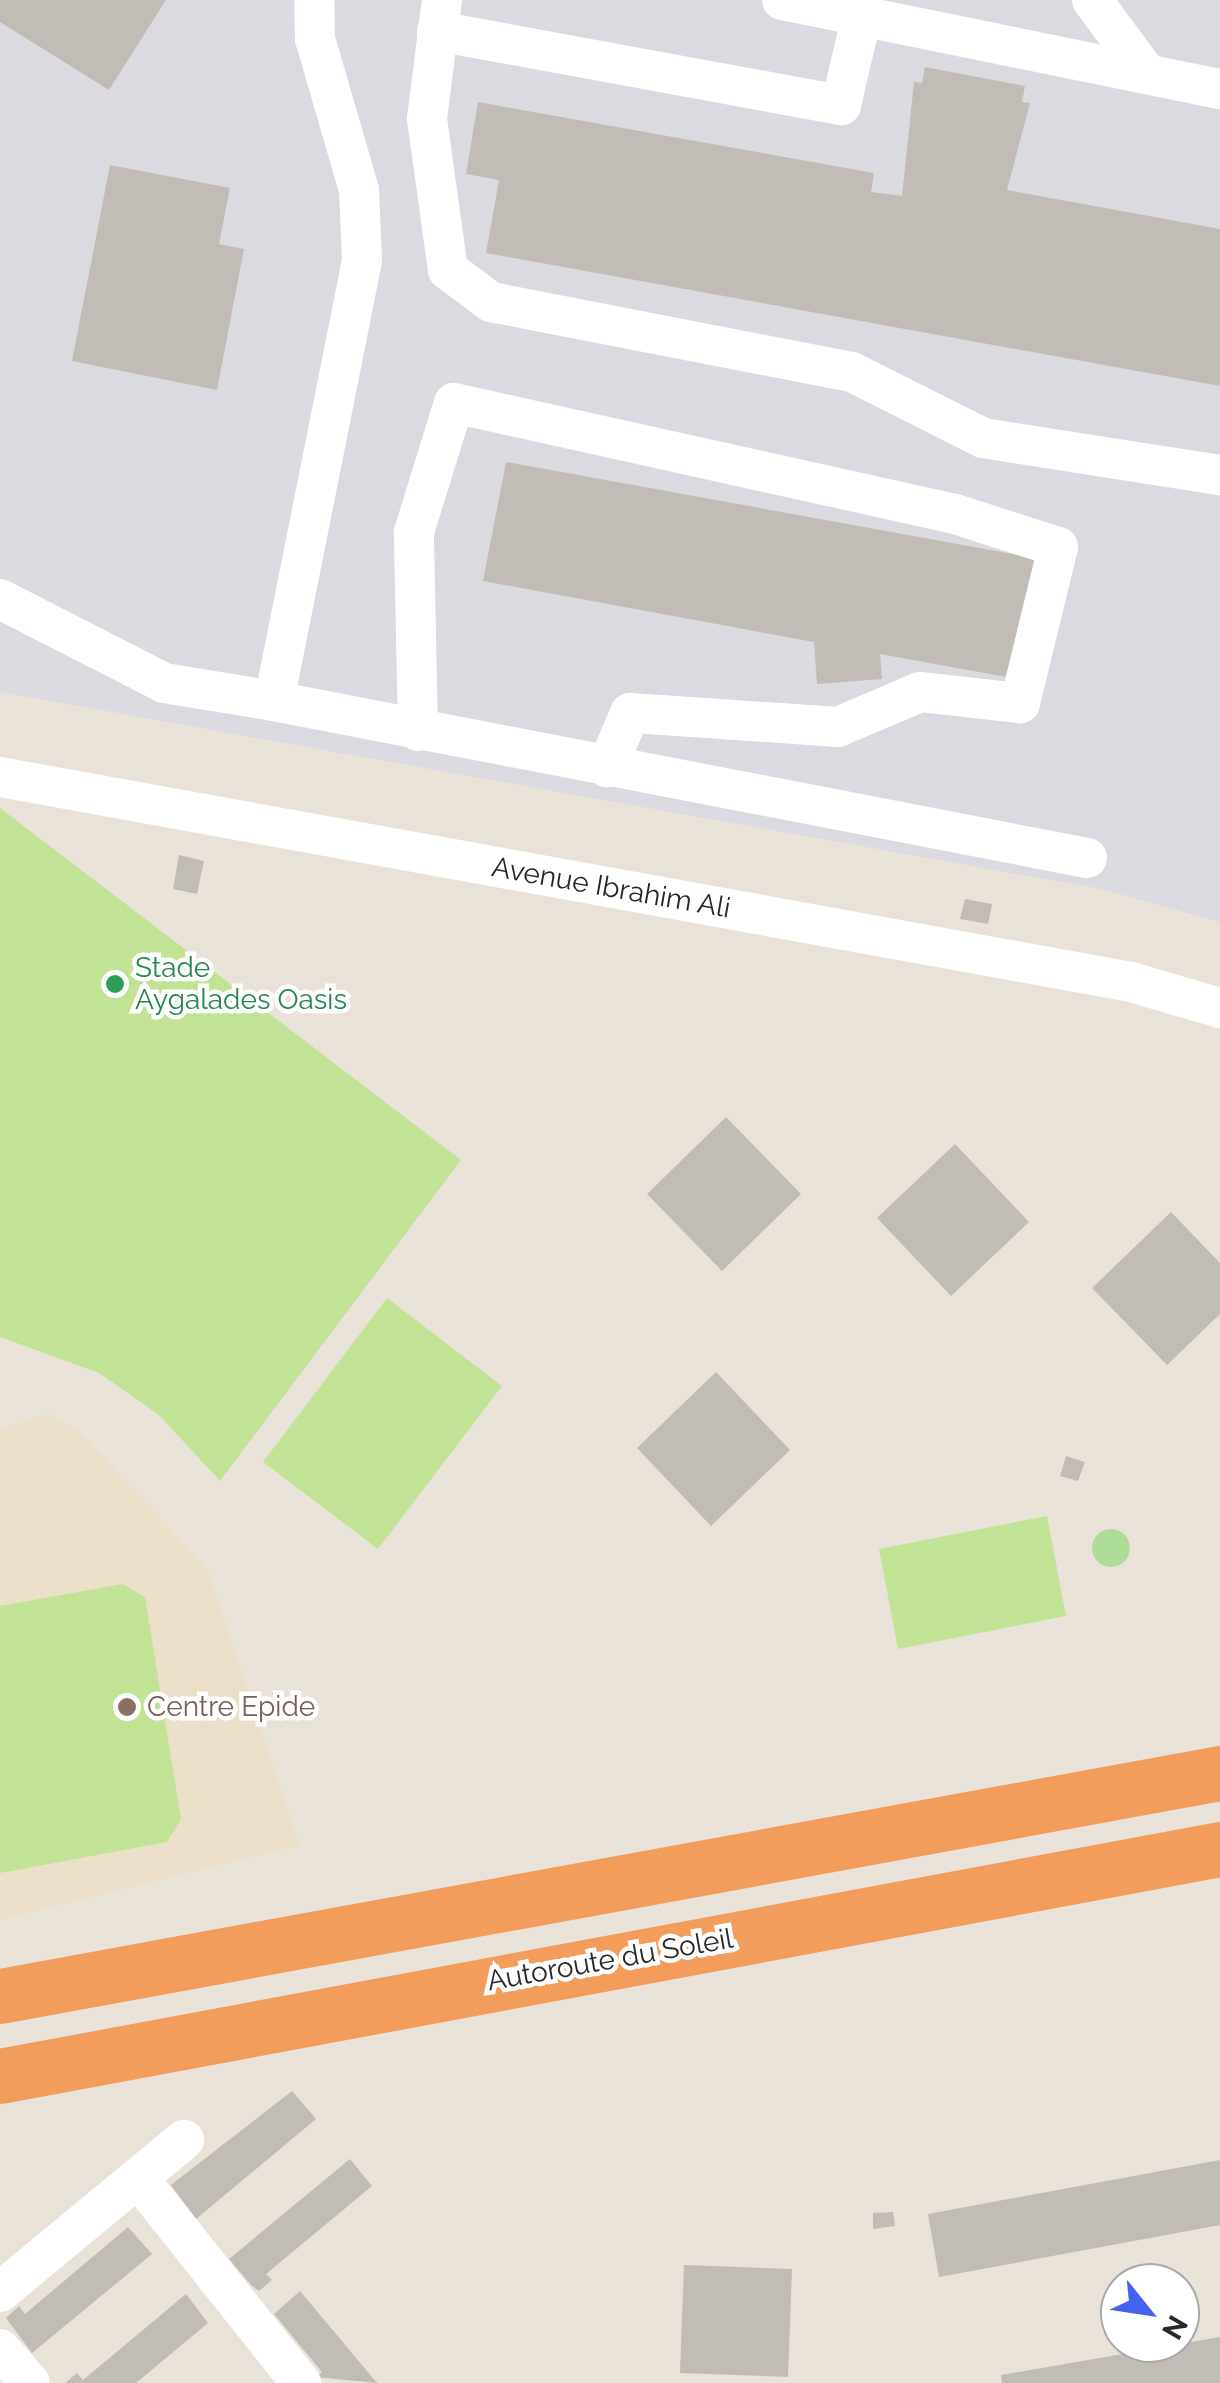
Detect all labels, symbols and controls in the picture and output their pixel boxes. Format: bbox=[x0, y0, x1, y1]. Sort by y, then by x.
street label: Avenue Ibrahim Ali bbox=[489, 850, 733, 926]
place label: Stade Aygalades Oasis bbox=[135, 951, 347, 1017]
marker: Stade Aygalades Oasis bbox=[104, 973, 126, 995]
place label: Centre Epide bbox=[147, 1690, 315, 1724]
marker: Centre Epide bbox=[116, 1696, 138, 1718]
street label: Autoroute du Soleil bbox=[484, 1922, 736, 1998]
north arrow bbox=[1100, 2263, 1200, 2363]
text: N bbox=[1155, 2310, 1194, 2345]

